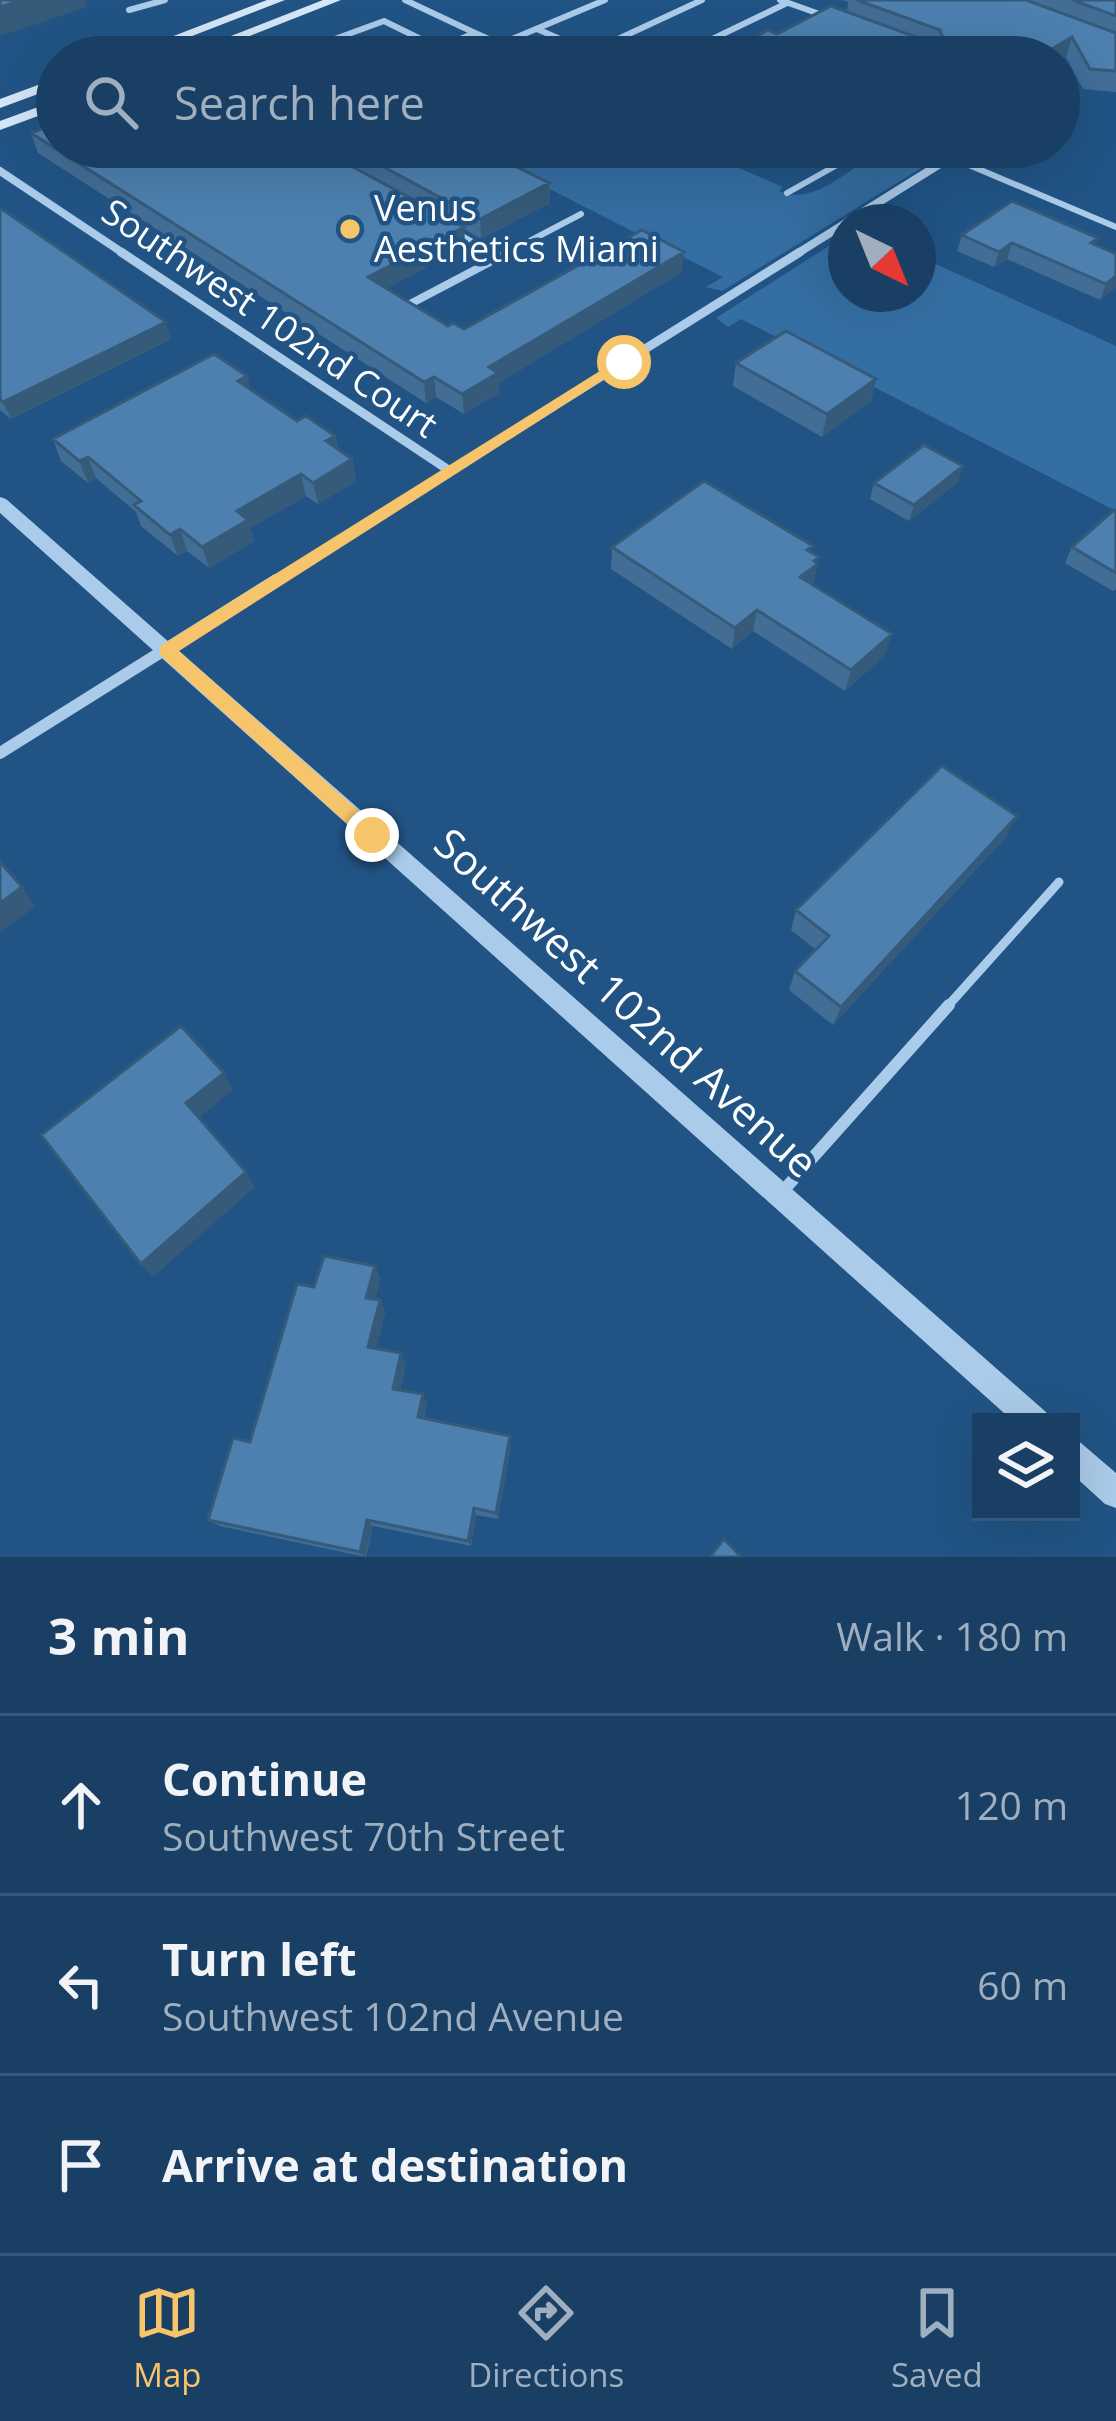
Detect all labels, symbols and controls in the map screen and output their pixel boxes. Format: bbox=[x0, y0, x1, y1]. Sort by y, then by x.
search box bbox=[36, 36, 1080, 168]
icon: search bbox=[78, 69, 144, 135]
text: Search here bbox=[174, 72, 425, 133]
place label: Venus Aesthetics Miami bbox=[374, 183, 659, 273]
street label: Southwest 102nd Court bbox=[93, 187, 448, 448]
north arrow bbox=[828, 204, 936, 312]
marker: Venus Aesthetics Miami bbox=[337, 216, 363, 242]
route start bbox=[597, 335, 651, 389]
route end bbox=[345, 808, 399, 862]
street label: Southwest 102nd Avenue bbox=[423, 814, 831, 1189]
map controls bbox=[972, 1413, 1080, 1521]
button: layers bbox=[972, 1413, 1080, 1521]
text: 3 min bbox=[48, 1600, 190, 1670]
text: Walk · 180 m bbox=[836, 1609, 1068, 1662]
text: Continue bbox=[162, 1748, 367, 1809]
icon: ahead bbox=[48, 1772, 114, 1838]
text: 120 m bbox=[955, 1778, 1068, 1831]
text: Southwest 70th Street bbox=[162, 1809, 565, 1862]
text: Turn left bbox=[162, 1928, 357, 1989]
icon: left bbox=[48, 1952, 114, 2018]
text: 60 m bbox=[977, 1958, 1068, 2011]
text: Southwest 102nd Avenue bbox=[162, 1989, 624, 2042]
icon: arrive bbox=[48, 2132, 114, 2198]
text: Arrive at destination bbox=[162, 2134, 628, 2195]
tab: Map bbox=[133, 2280, 202, 2397]
tab: Directions bbox=[468, 2280, 624, 2397]
tab: Saved bbox=[891, 2280, 983, 2397]

